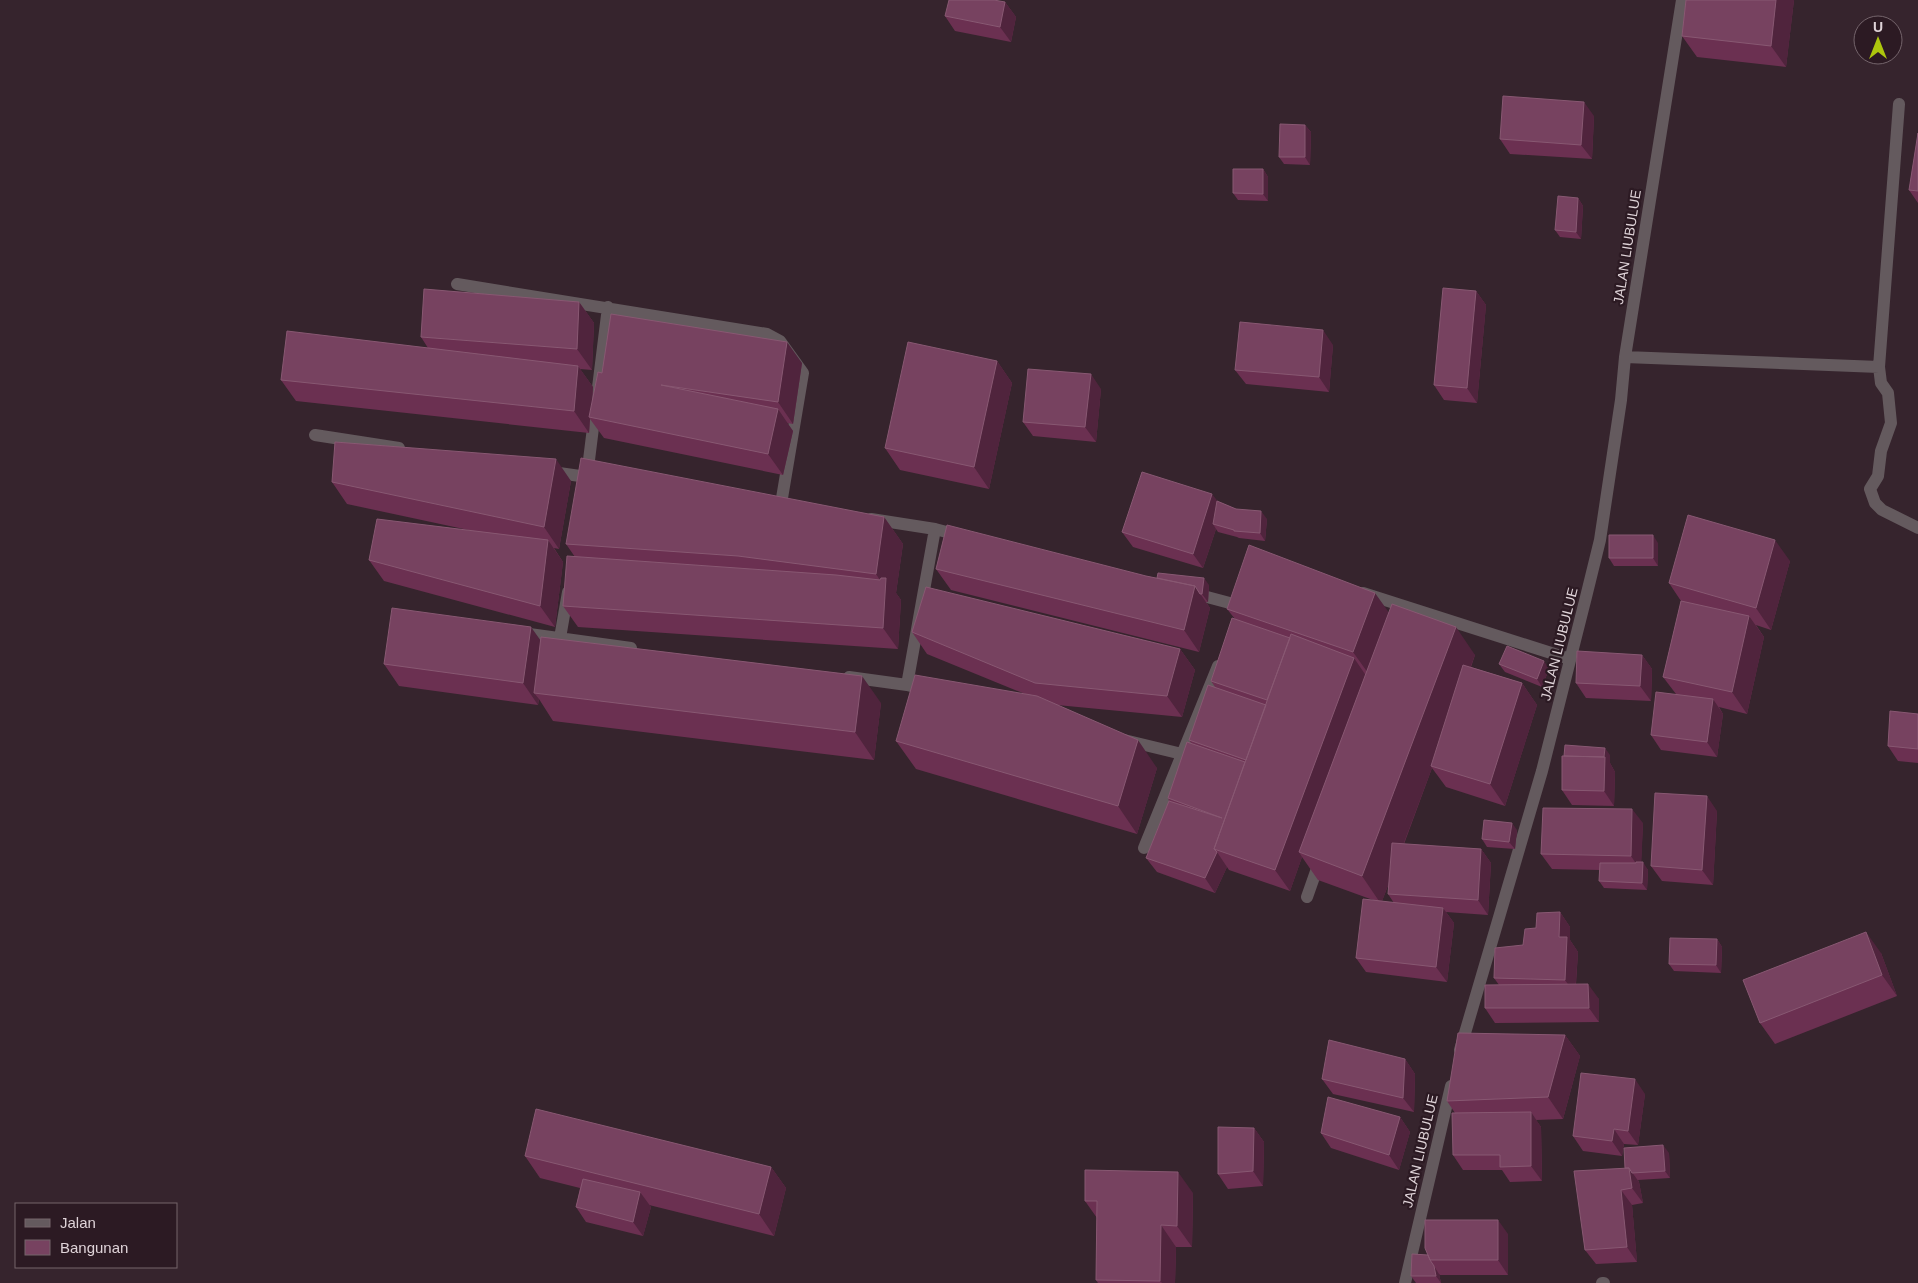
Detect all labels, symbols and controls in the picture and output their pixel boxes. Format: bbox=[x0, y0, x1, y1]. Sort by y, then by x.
north arrow bbox=[1853, 15, 1903, 65]
text: U bbox=[1873, 19, 1883, 35]
street label: JALAN LIUBULUE bbox=[1610, 188, 1644, 306]
street label: JALAN LIUBULUE bbox=[1537, 586, 1581, 702]
street label: JALAN LIUBULUE bbox=[1399, 1093, 1441, 1209]
legend bbox=[15, 1203, 178, 1268]
text: Jalan bbox=[60, 1214, 96, 1231]
text: Bangunan bbox=[60, 1239, 128, 1256]

